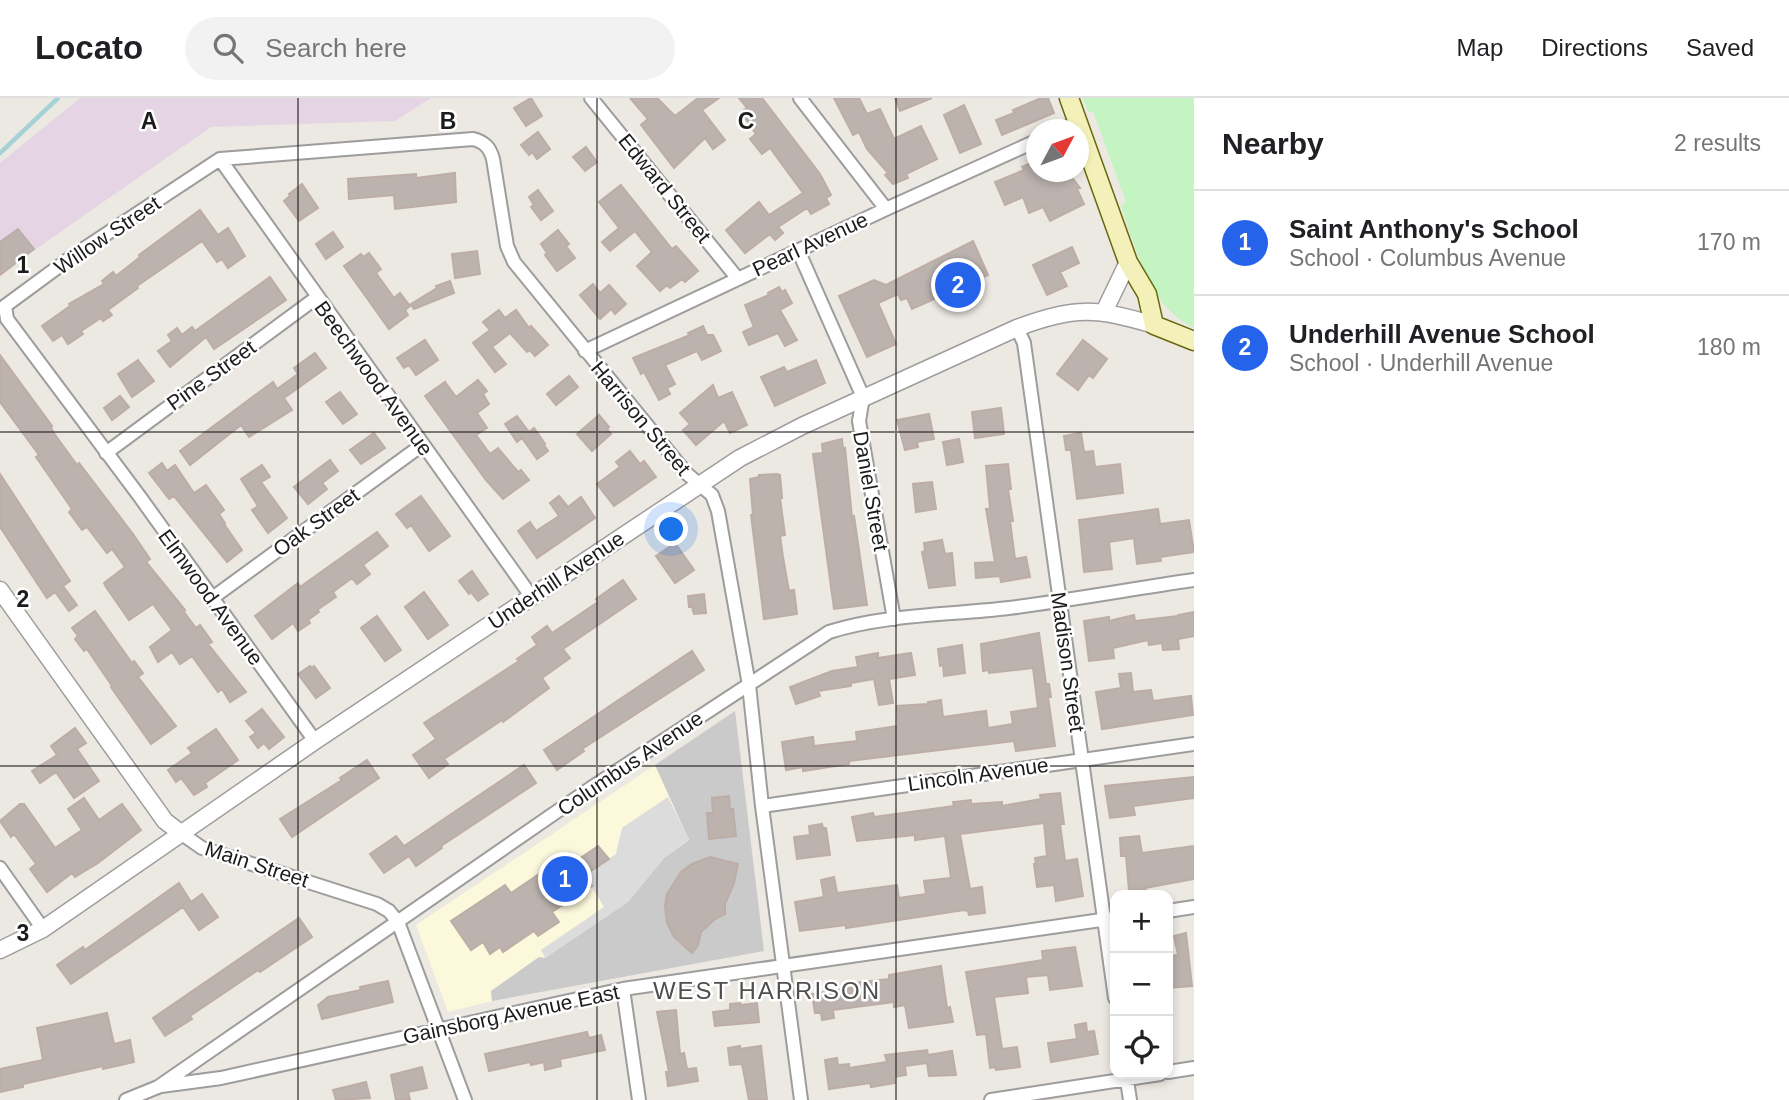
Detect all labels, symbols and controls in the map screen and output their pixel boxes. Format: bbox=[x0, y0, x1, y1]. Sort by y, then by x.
search box bbox=[185, 17, 675, 80]
text: Locato bbox=[35, 29, 143, 66]
icon: search bbox=[209, 29, 247, 67]
text: Search here bbox=[265, 33, 407, 63]
text: Map bbox=[1457, 34, 1503, 61]
text: Directions bbox=[1541, 34, 1648, 61]
text: Saved bbox=[1686, 34, 1754, 61]
text: A bbox=[141, 108, 157, 134]
text: B bbox=[440, 108, 456, 134]
text: C bbox=[738, 108, 754, 134]
north arrow bbox=[1026, 119, 1089, 182]
text: Nearby bbox=[1222, 127, 1324, 160]
street label: Edward Street bbox=[614, 129, 716, 247]
text: 2 results bbox=[1674, 130, 1761, 156]
street label: Willow Street bbox=[50, 191, 164, 279]
street label: Pearl Avenue bbox=[749, 207, 871, 281]
text: Saint Anthony's School bbox=[1289, 214, 1579, 244]
text: 1 bbox=[1239, 229, 1251, 255]
text: 170 m bbox=[1697, 229, 1761, 255]
text: School · Columbus Avenue bbox=[1289, 245, 1566, 271]
text: 1 bbox=[17, 252, 30, 278]
pin: 2 bbox=[935, 259, 981, 311]
street label: Beechwood Avenue bbox=[310, 296, 438, 460]
text: Underhill Avenue School bbox=[1289, 319, 1595, 349]
text: 2 bbox=[1239, 334, 1251, 360]
text: 180 m bbox=[1697, 334, 1761, 360]
street label: Pine Street bbox=[162, 335, 260, 415]
text: School · Underhill Avenue bbox=[1289, 350, 1553, 376]
street label: Harrison Street bbox=[587, 357, 695, 480]
street label: Daniel Street bbox=[849, 429, 893, 553]
street label: Oak Street bbox=[269, 483, 363, 561]
your location bbox=[654, 512, 688, 546]
street label: Elmwood Avenue bbox=[154, 525, 268, 669]
street label: Underhill Avenue bbox=[484, 526, 628, 634]
text: 2 bbox=[17, 586, 29, 612]
street label: Madison Street bbox=[1047, 590, 1089, 734]
street label: Columbus Avenue bbox=[553, 706, 707, 820]
street label: Lincoln Avenue bbox=[906, 753, 1050, 795]
street label: Main Street bbox=[202, 836, 312, 892]
pin: 1 bbox=[542, 853, 588, 905]
map controls bbox=[1110, 890, 1173, 1079]
button: + bbox=[1110, 890, 1173, 953]
text: 3 bbox=[17, 920, 29, 946]
button: − bbox=[1110, 953, 1173, 1016]
district label: WEST HARRISON bbox=[653, 977, 881, 1004]
street label: Gainsborg Avenue East bbox=[401, 980, 621, 1048]
button: locate bbox=[1110, 1016, 1173, 1079]

